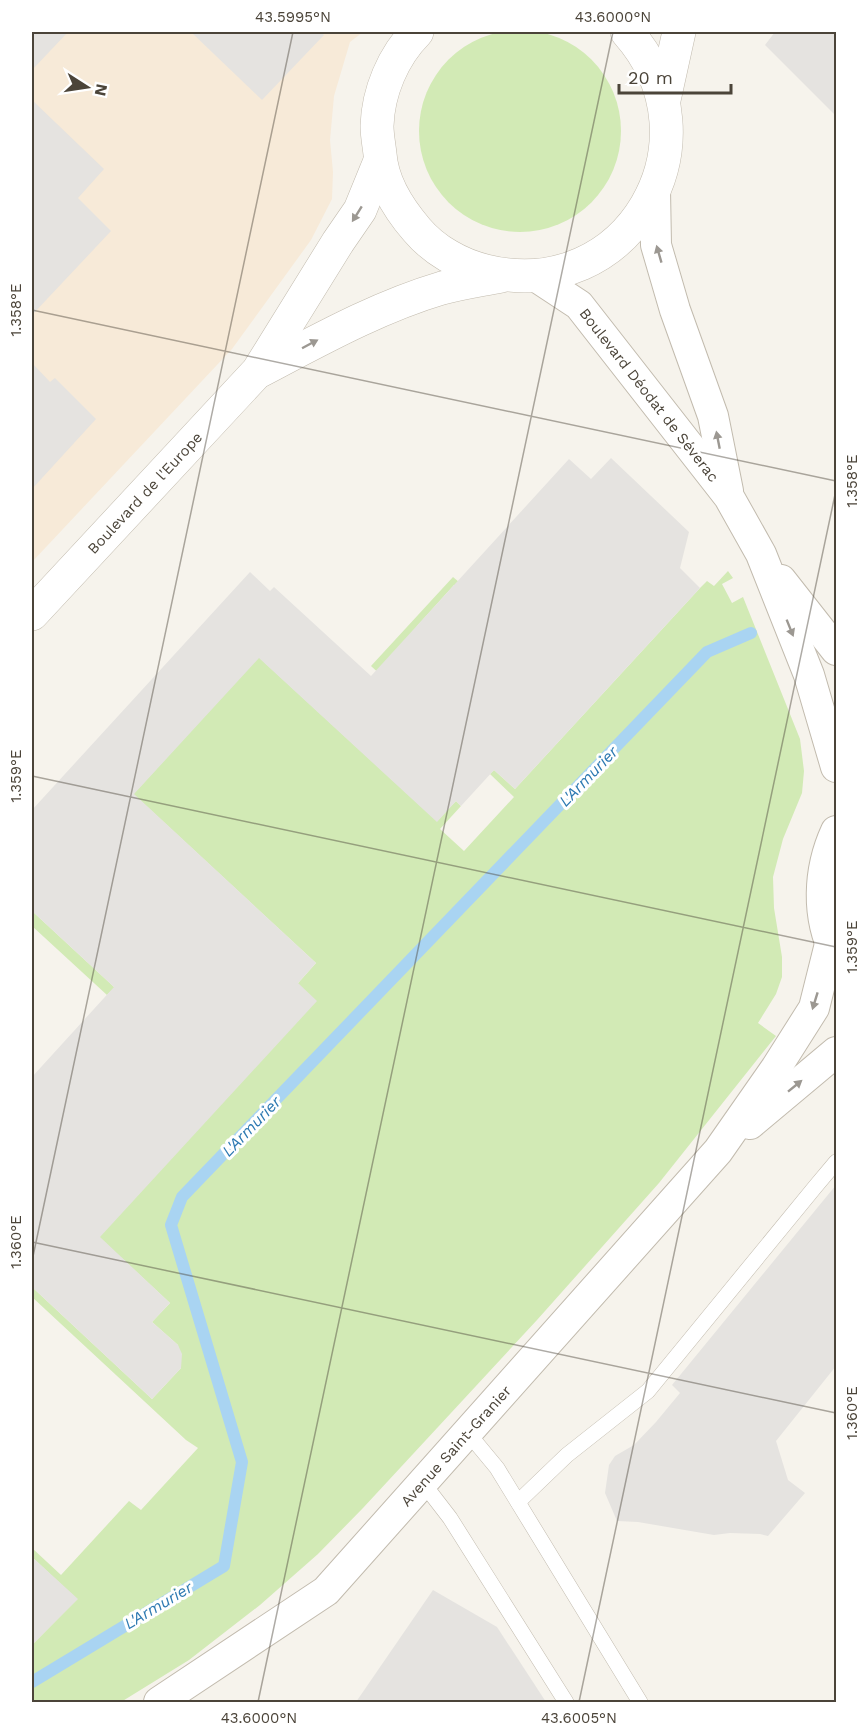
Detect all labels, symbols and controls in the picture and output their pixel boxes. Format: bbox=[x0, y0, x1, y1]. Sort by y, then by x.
text: 43.5995°N bbox=[255, 8, 331, 26]
text: 43.6000°N bbox=[575, 8, 651, 26]
north arrow bbox=[57, 57, 117, 117]
scale bar bbox=[619, 57, 732, 95]
text: 20 m bbox=[628, 67, 673, 88]
text: N bbox=[91, 82, 112, 98]
one-way arrow bbox=[351, 206, 362, 222]
one-way arrow bbox=[653, 245, 663, 263]
text: 1.358°E bbox=[7, 283, 25, 337]
street label: Boulevard Déodat de Séverac bbox=[576, 305, 722, 485]
one-way arrow bbox=[302, 339, 319, 349]
street label: Boulevard de l'Europe bbox=[84, 428, 206, 558]
one-way arrow bbox=[713, 430, 722, 449]
text: 1.358°E bbox=[843, 454, 861, 508]
one-way arrow bbox=[786, 619, 796, 637]
water label: L'Armurier bbox=[555, 742, 622, 810]
text: 1.359°E bbox=[7, 749, 25, 803]
text: 1.359°E bbox=[843, 920, 861, 974]
one-way arrow bbox=[810, 992, 819, 1010]
one-way arrow bbox=[787, 1080, 803, 1093]
water label: L'Armurier bbox=[218, 1092, 285, 1160]
text: 1.360°E bbox=[7, 1215, 25, 1269]
street label: Avenue Saint-Granier bbox=[397, 1382, 515, 1510]
text: 1.360°E bbox=[843, 1386, 861, 1440]
water label: L'Armurier bbox=[121, 1577, 197, 1633]
text: 43.6000°N bbox=[221, 1709, 297, 1727]
text: 43.6005°N bbox=[541, 1709, 617, 1727]

